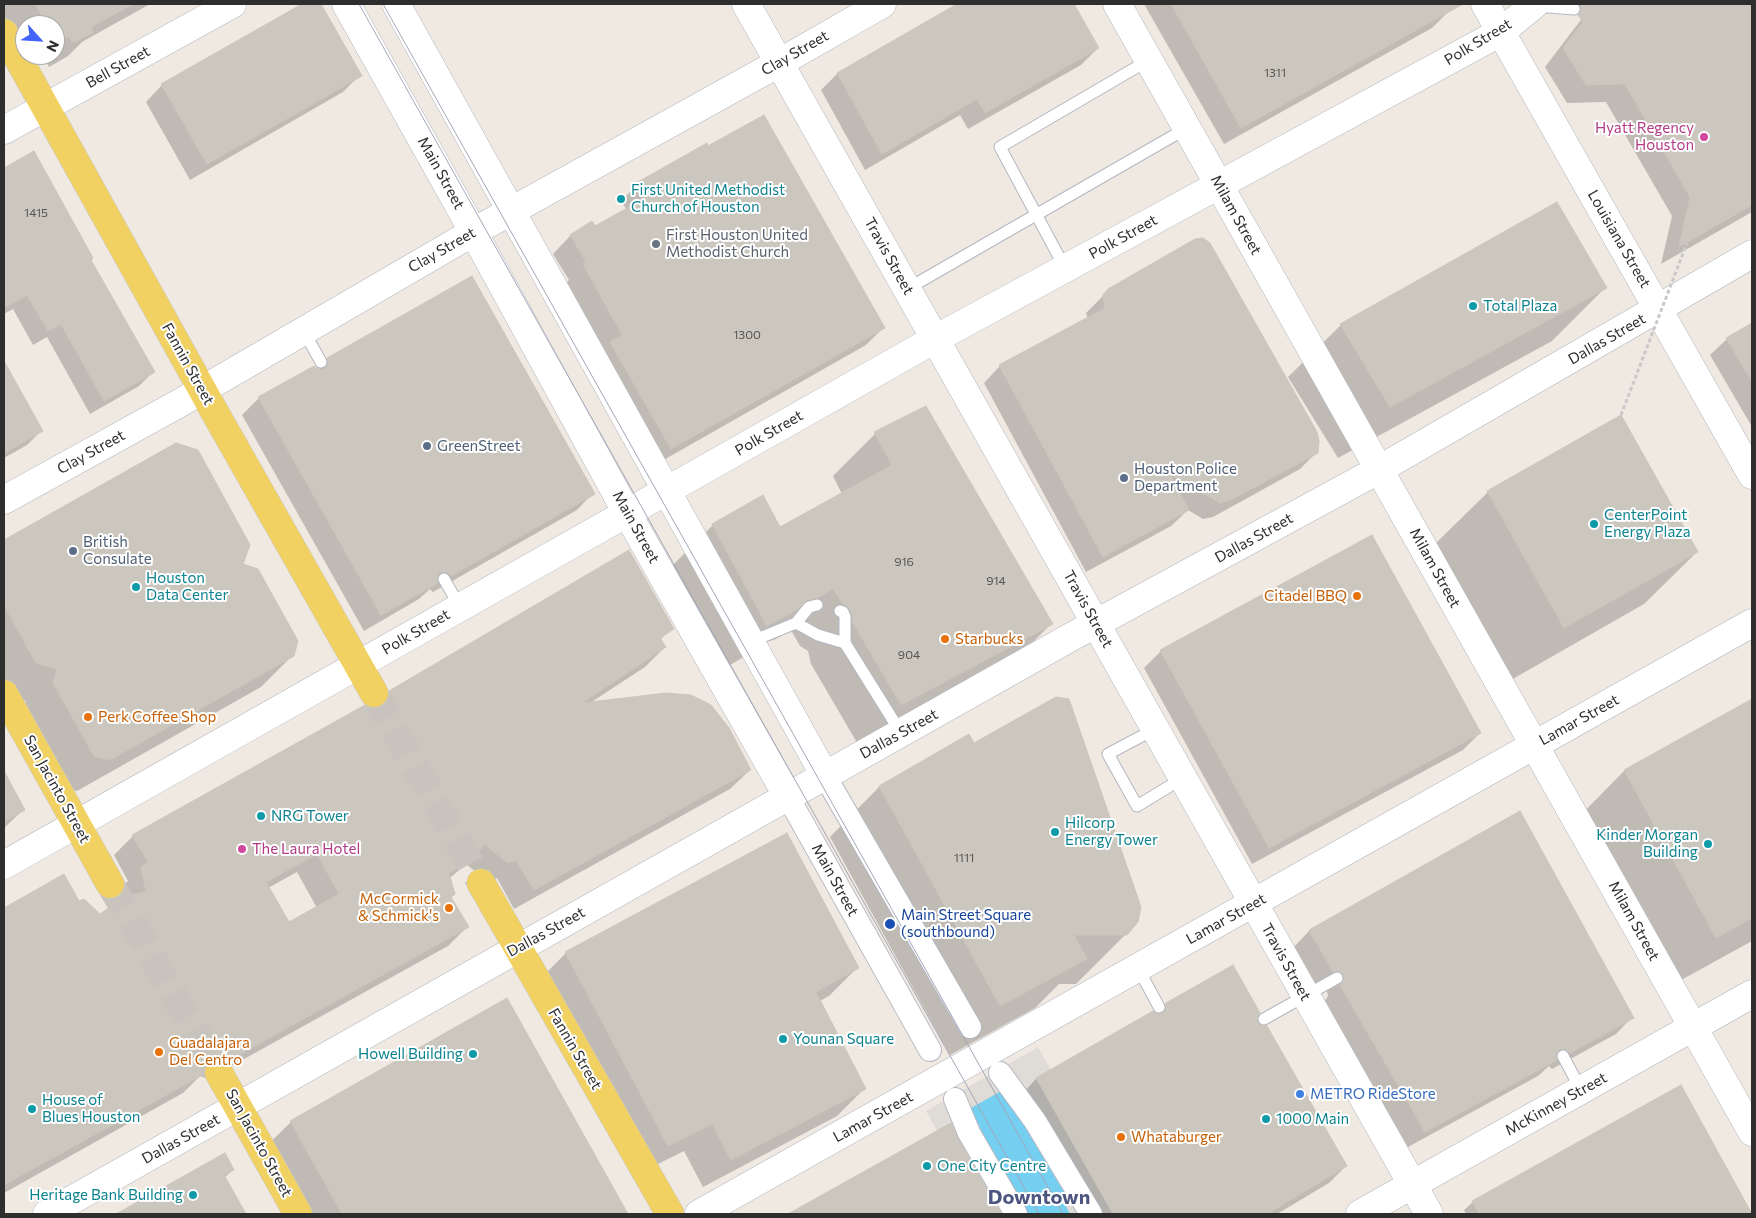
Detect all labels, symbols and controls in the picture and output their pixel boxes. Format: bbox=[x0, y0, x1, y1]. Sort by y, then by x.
north arrow bbox=[15, 15, 65, 65]
street label: Polk Street bbox=[1441, 15, 1515, 69]
street label: Clay Street bbox=[758, 27, 832, 79]
text: N bbox=[43, 38, 63, 55]
street label: Bell Street bbox=[83, 42, 153, 92]
house number: 1311 bbox=[1264, 66, 1286, 80]
place label: Hyatt Regency Houston bbox=[1595, 119, 1694, 154]
marker: Hyatt Regency Houston bbox=[1698, 131, 1710, 143]
street label: Main Street bbox=[414, 134, 468, 212]
street label: Milam Street bbox=[1207, 172, 1265, 258]
place label: First United Methodist Church of Houston bbox=[631, 181, 785, 216]
street label: Louisiana Street bbox=[1584, 187, 1654, 291]
marker: First United Methodist Church of Houston bbox=[615, 193, 627, 205]
house number: 1415 bbox=[24, 206, 48, 220]
street label: Polk Street bbox=[1086, 211, 1160, 263]
street label: Travis Street bbox=[860, 214, 918, 298]
street label: Clay Street bbox=[405, 224, 479, 276]
place label: First Houston United Methodist Church bbox=[666, 226, 808, 261]
marker: First Houston United Methodist Church bbox=[650, 238, 662, 250]
place label: Total Plaza bbox=[1483, 297, 1557, 315]
marker: Total Plaza bbox=[1467, 300, 1479, 312]
street label: Dallas Street bbox=[1565, 310, 1649, 368]
street label: Fannin Street bbox=[158, 320, 218, 408]
house number: 1300 bbox=[733, 328, 761, 342]
street label: Polk Street bbox=[732, 406, 806, 460]
street label: Clay Street bbox=[54, 426, 128, 478]
place label: GreenStreet bbox=[437, 437, 521, 455]
marker: GreenStreet bbox=[421, 440, 433, 452]
place label: Houston Police Department bbox=[1134, 460, 1237, 495]
marker: Houston Police Department bbox=[1118, 472, 1130, 484]
street label: Main Street bbox=[609, 488, 663, 566]
place label: CenterPoint Energy Plaza bbox=[1604, 506, 1691, 541]
street label: Dallas Street bbox=[1212, 509, 1296, 567]
marker: CenterPoint Energy Plaza bbox=[1588, 518, 1600, 530]
street label: Milam Street bbox=[1406, 525, 1464, 611]
place label: British Consulate bbox=[83, 533, 152, 568]
marker: British Consulate bbox=[67, 545, 79, 557]
house number: 916 bbox=[894, 555, 914, 569]
street label: Travis Street bbox=[1059, 567, 1117, 651]
place label: Houston Data Center bbox=[146, 569, 228, 604]
house number: 914 bbox=[986, 574, 1006, 588]
marker: Houston Data Center bbox=[130, 581, 142, 593]
place label: Citadel BBQ bbox=[1264, 587, 1347, 605]
marker: Citadel BBQ bbox=[1351, 590, 1363, 602]
street label: Polk Street bbox=[379, 605, 453, 659]
place label: Starbucks bbox=[955, 630, 1023, 648]
marker: Starbucks bbox=[939, 633, 951, 645]
house number: 904 bbox=[898, 648, 920, 662]
street label: Lamar Street bbox=[1536, 691, 1622, 749]
street label: Dallas Street bbox=[857, 705, 941, 763]
place label: Perk Coffee Shop bbox=[98, 708, 216, 726]
marker: Perk Coffee Shop bbox=[82, 711, 94, 723]
street label: San Jacinto Street bbox=[20, 732, 94, 846]
place label: NRG Tower bbox=[271, 807, 349, 825]
marker: NRG Tower bbox=[255, 810, 267, 822]
place label: Hilcorp Energy Tower bbox=[1065, 814, 1158, 849]
marker: Hilcorp Energy Tower bbox=[1049, 826, 1061, 838]
place label: Kinder Morgan Building bbox=[1596, 826, 1698, 861]
marker: Kinder Morgan Building bbox=[1702, 838, 1714, 850]
place label: The Laura Hotel bbox=[252, 840, 360, 858]
street label: Main Street bbox=[808, 841, 862, 919]
marker: The Laura Hotel bbox=[236, 843, 248, 855]
house number: 1111 bbox=[954, 851, 974, 865]
street label: Milam Street bbox=[1605, 878, 1663, 964]
place label: McCormick & Schmick's bbox=[358, 890, 439, 925]
street label: Lamar Street bbox=[1183, 890, 1269, 948]
marker: McCormick & Schmick's bbox=[443, 902, 455, 914]
street label: Dallas Street bbox=[504, 903, 588, 961]
place label: Main Street Square (southbound) bbox=[901, 906, 1031, 941]
marker: Main Street Square (southbound) bbox=[883, 917, 897, 931]
street label: Travis Street bbox=[1257, 920, 1315, 1004]
street label: Fannin Street bbox=[544, 1005, 606, 1093]
place label: Younan Square bbox=[793, 1030, 894, 1048]
marker: Younan Square bbox=[777, 1033, 789, 1045]
place label: Guadalajara Del Centro bbox=[169, 1034, 250, 1069]
place label: Howell Building bbox=[358, 1045, 463, 1063]
marker: Guadalajara Del Centro bbox=[153, 1046, 165, 1058]
marker: Howell Building bbox=[467, 1048, 479, 1060]
street label: McKinney Street bbox=[1502, 1069, 1610, 1139]
place label: METRO RideStore bbox=[1310, 1085, 1436, 1103]
street label: San Jacinto Street bbox=[222, 1086, 296, 1200]
street label: Lamar Street bbox=[830, 1088, 916, 1146]
marker: METRO RideStore bbox=[1294, 1088, 1306, 1100]
place label: House of Blues Houston bbox=[42, 1091, 140, 1126]
marker: House of Blues Houston bbox=[26, 1103, 38, 1115]
street label: Dallas Street bbox=[139, 1110, 223, 1168]
place label: 1000 Main bbox=[1276, 1110, 1349, 1128]
marker: 1000 Main bbox=[1260, 1113, 1272, 1125]
place label: Whataburger bbox=[1131, 1128, 1222, 1146]
marker: Whataburger bbox=[1115, 1131, 1127, 1143]
place label: One City Centre bbox=[937, 1157, 1046, 1175]
marker: One City Centre bbox=[921, 1160, 933, 1172]
district label: Downtown bbox=[988, 1185, 1090, 1209]
place label: Heritage Bank Building bbox=[29, 1186, 183, 1204]
marker: Heritage Bank Building bbox=[187, 1189, 199, 1201]

